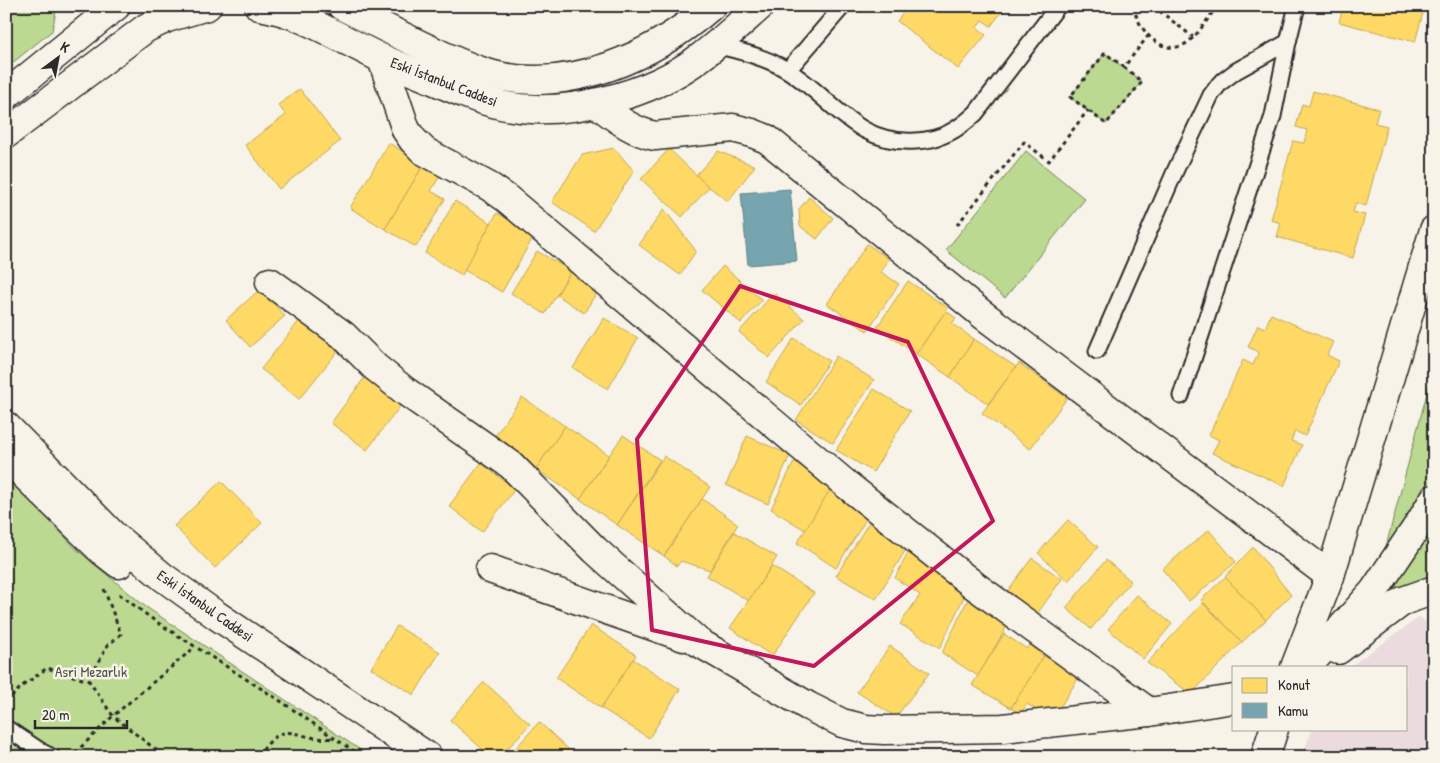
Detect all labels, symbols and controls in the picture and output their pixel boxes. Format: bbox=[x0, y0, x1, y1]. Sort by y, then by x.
north arrow bbox=[32, 32, 82, 82]
text: K bbox=[57, 37, 74, 57]
street label: Eski İstanbul Caddesi bbox=[388, 51, 501, 112]
street label: Eski İstanbul Caddesi bbox=[153, 565, 258, 647]
park label: Asri Mezarlık bbox=[55, 661, 127, 682]
legend bbox=[1232, 666, 1408, 730]
text: Konut bbox=[1278, 674, 1311, 695]
scale bar bbox=[35, 698, 128, 730]
text: Kamu bbox=[1278, 700, 1308, 721]
text: 20 m bbox=[42, 704, 69, 725]

